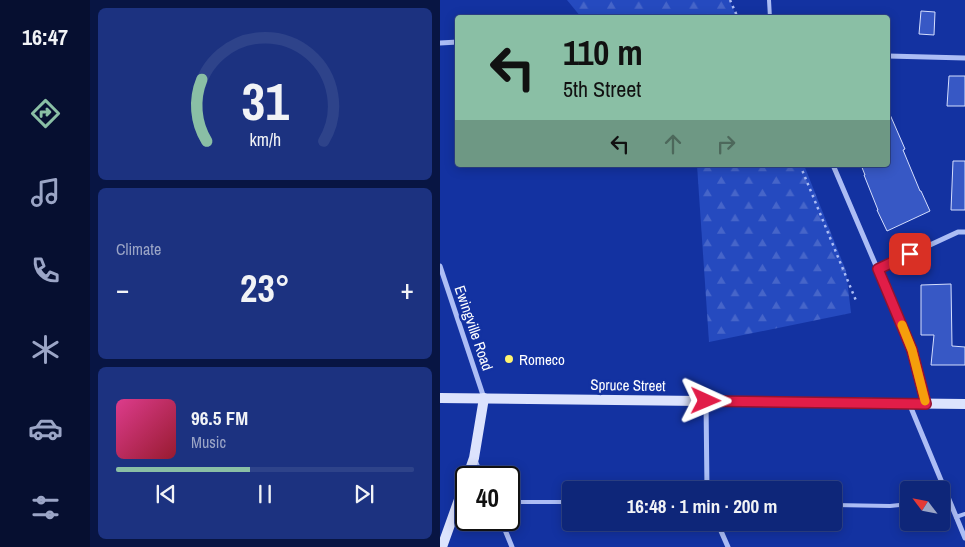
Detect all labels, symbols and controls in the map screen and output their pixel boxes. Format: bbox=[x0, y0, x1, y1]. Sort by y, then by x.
text: 16:47 bbox=[22, 22, 68, 52]
text: 110 m bbox=[563, 29, 643, 76]
icon: left bbox=[480, 35, 545, 100]
text: 31 bbox=[241, 66, 289, 136]
text: 5th Street bbox=[563, 74, 641, 104]
icon: directions bbox=[28, 96, 63, 131]
text: km/h bbox=[249, 128, 281, 152]
icon: left bbox=[606, 130, 634, 158]
icon: ahead bbox=[659, 130, 687, 158]
icon: right bbox=[712, 130, 740, 158]
icon: music bbox=[28, 175, 63, 210]
pin bbox=[889, 233, 931, 275]
text: Climate bbox=[116, 238, 161, 260]
icon: arrive bbox=[896, 240, 924, 268]
icon: phone bbox=[28, 253, 63, 288]
text: 23° bbox=[240, 263, 290, 314]
text: − bbox=[116, 270, 129, 308]
text: + bbox=[401, 270, 414, 308]
street label: Ewingville Road bbox=[450, 283, 498, 373]
icon: climate bbox=[28, 332, 63, 367]
place label: Romeco bbox=[519, 349, 565, 370]
marker: Romeco bbox=[503, 353, 515, 365]
street label: Spruce Street bbox=[590, 374, 666, 396]
position arrow bbox=[679, 374, 731, 426]
text: 96.5 FM bbox=[191, 405, 248, 431]
icon: car bbox=[28, 411, 63, 446]
text: Music bbox=[191, 431, 226, 453]
speed limit sign: 40 bbox=[455, 466, 520, 531]
icon: previous bbox=[152, 480, 180, 508]
icon: pause bbox=[251, 480, 279, 508]
icon: next bbox=[350, 480, 378, 508]
north arrow bbox=[900, 481, 950, 531]
map controls bbox=[900, 481, 950, 531]
icon: filters bbox=[28, 490, 63, 525]
text: 16:48 · 1 min · 200 m bbox=[627, 493, 777, 519]

